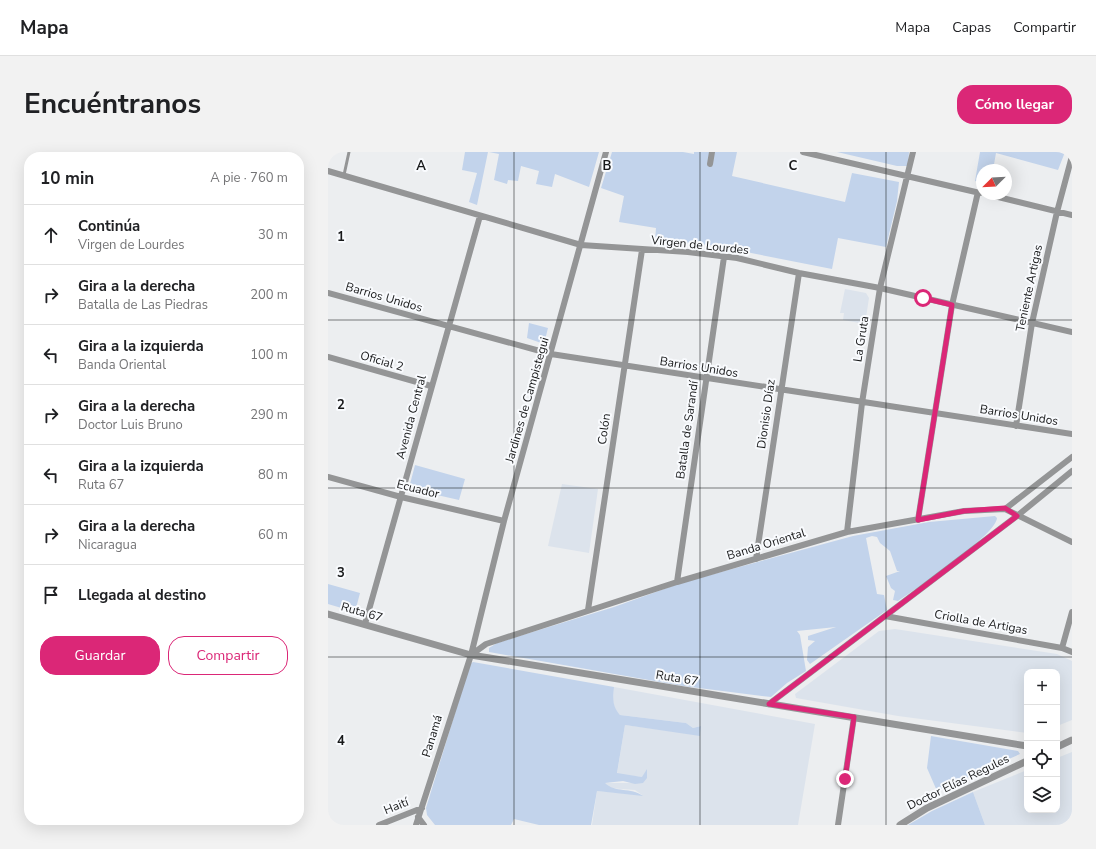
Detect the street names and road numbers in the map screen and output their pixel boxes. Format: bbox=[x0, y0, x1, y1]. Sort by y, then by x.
street label: Virgen de Lourdes bbox=[649, 232, 750, 258]
street label: Teniente Artigas bbox=[1012, 243, 1046, 333]
street label: Barrios Unidos bbox=[344, 278, 424, 316]
street label: La Gruta bbox=[849, 315, 873, 363]
street label: Jardines de Campistegui bbox=[501, 335, 553, 466]
street label: Oficial 2 bbox=[358, 347, 406, 375]
street label: Barrios Unidos bbox=[659, 353, 740, 381]
street label: Avenida Central bbox=[392, 373, 430, 461]
street label: Dionisio Díaz bbox=[753, 378, 779, 450]
street label: Batalla de Sarandí bbox=[672, 379, 702, 480]
street label: Barrios Unidos bbox=[979, 401, 1060, 429]
street label: Colón bbox=[594, 412, 614, 446]
street label: Ecuador bbox=[395, 476, 442, 502]
street label: Banda Oriental bbox=[725, 524, 808, 564]
street label: Ruta 67 bbox=[339, 598, 385, 626]
street label: Criolla de Artigas bbox=[933, 606, 1029, 638]
street label: Ruta 67 bbox=[655, 667, 699, 689]
street label: Panamá bbox=[418, 713, 446, 759]
street label: Doctor Elías Regules bbox=[904, 750, 1012, 814]
street label: Haití bbox=[381, 793, 412, 818]

